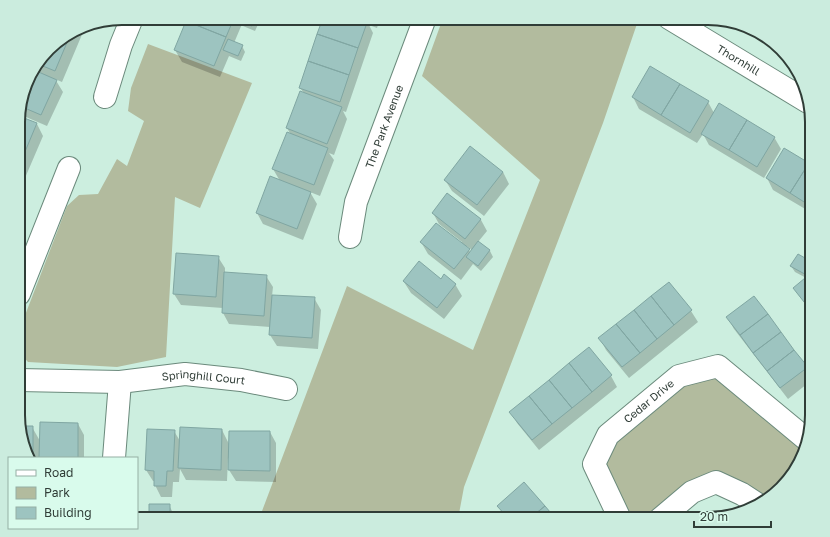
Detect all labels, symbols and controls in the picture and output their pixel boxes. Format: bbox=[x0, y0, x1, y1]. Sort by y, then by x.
street label: Thornhill bbox=[715, 41, 763, 78]
street label: The Park Avenue bbox=[362, 83, 405, 170]
street label: Springhill Court bbox=[161, 367, 246, 387]
street label: Cedar Drive bbox=[621, 376, 676, 425]
legend bbox=[8, 457, 138, 529]
text: Road bbox=[44, 465, 73, 480]
text: Park bbox=[44, 485, 70, 500]
scale bar bbox=[694, 503, 771, 529]
text: Building bbox=[44, 505, 92, 520]
text: 20 m bbox=[700, 509, 728, 524]

